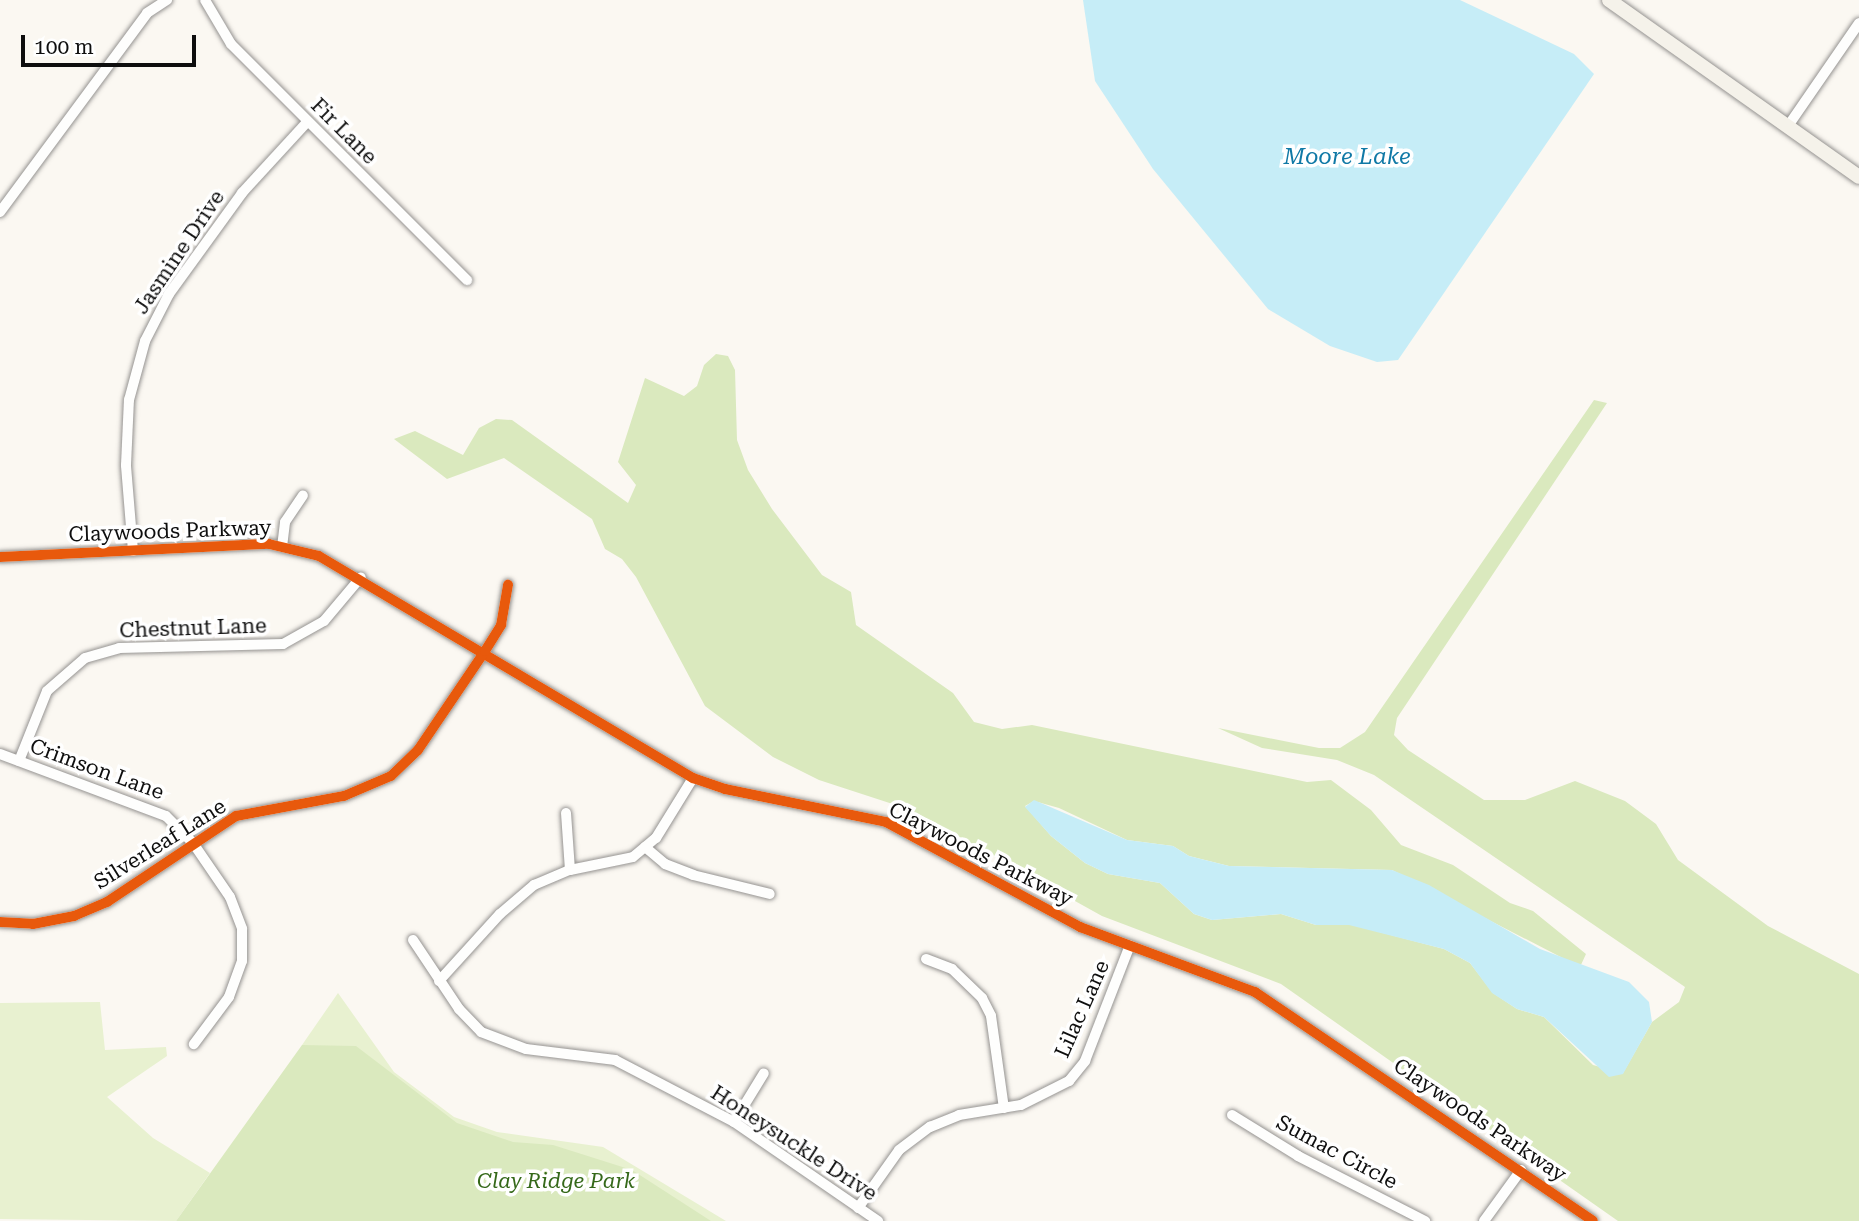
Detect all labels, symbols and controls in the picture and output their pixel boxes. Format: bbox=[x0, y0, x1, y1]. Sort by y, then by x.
scale bar bbox=[24, 21, 200, 65]
text: 100 m bbox=[34, 35, 94, 59]
street label: Fir Lane bbox=[306, 93, 382, 169]
water label: Moore Lake bbox=[1283, 143, 1411, 171]
street label: Jasmine Drive bbox=[128, 185, 230, 319]
street label: Claywoods Parkway bbox=[68, 515, 272, 547]
street label: Chestnut Lane bbox=[119, 613, 267, 643]
street label: Crimson Lane bbox=[26, 733, 168, 805]
street label: Silverleaf Lane bbox=[89, 793, 231, 895]
street label: Claywoods Parkway bbox=[885, 797, 1077, 911]
street label: Lilac Lane bbox=[1049, 956, 1115, 1062]
street label: Claywoods Parkway bbox=[1389, 1053, 1571, 1187]
street label: Honeysuckle Drive bbox=[706, 1080, 882, 1206]
street label: Sumac Circle bbox=[1272, 1109, 1402, 1195]
park label: Clay Ridge Park bbox=[477, 1168, 635, 1194]

